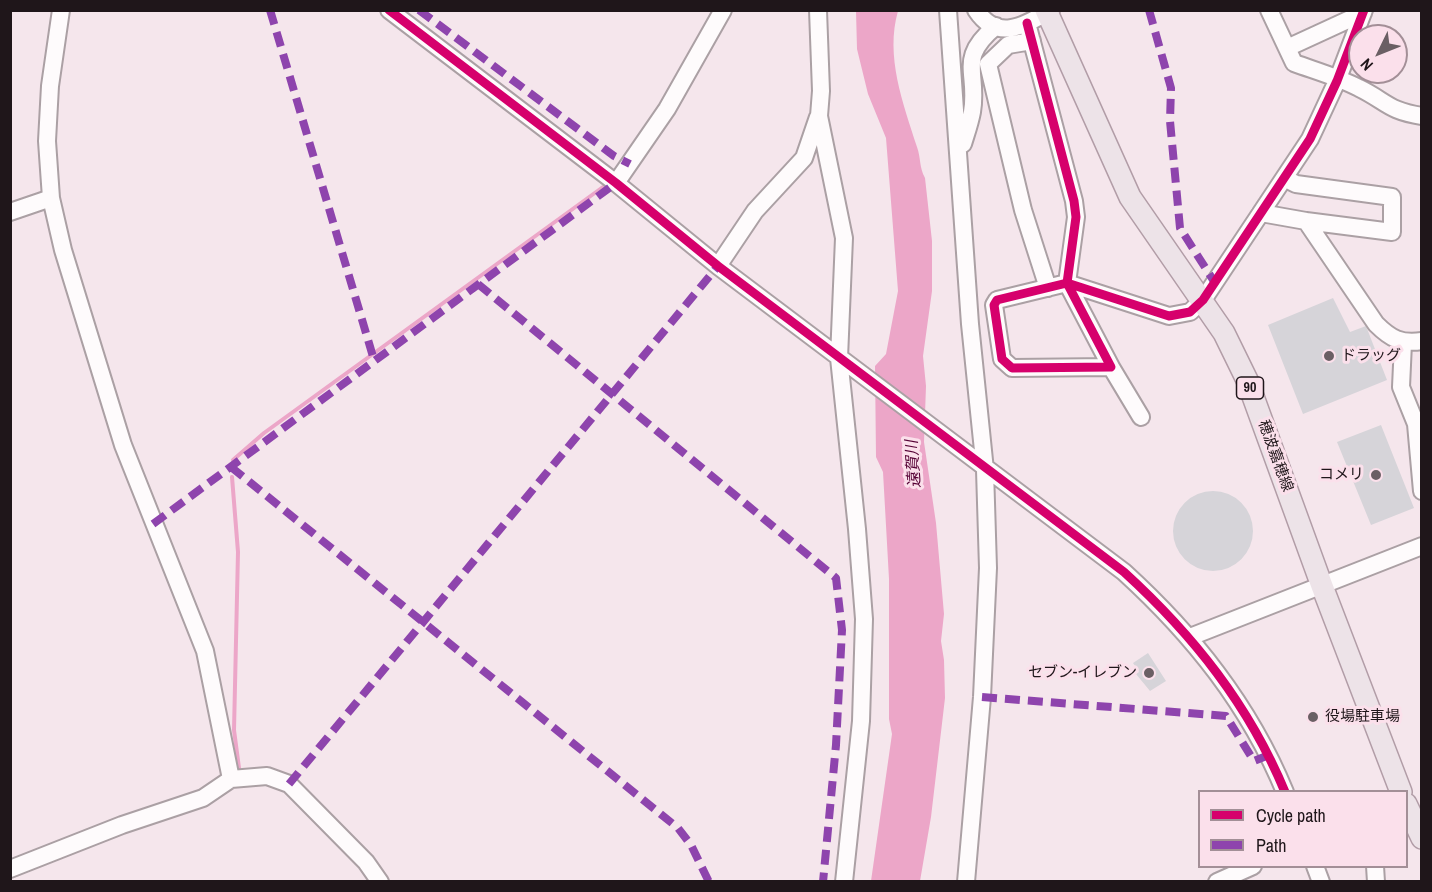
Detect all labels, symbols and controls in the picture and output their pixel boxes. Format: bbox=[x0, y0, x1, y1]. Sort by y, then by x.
north arrow bbox=[1348, 24, 1408, 84]
text: N bbox=[1355, 54, 1378, 76]
place label: ドラッグ bbox=[1341, 347, 1401, 365]
marker: ドラッグ bbox=[1322, 349, 1336, 363]
road number: 90 bbox=[1236, 377, 1264, 399]
street label: 穂波嘉穂線 bbox=[1254, 418, 1296, 494]
water label: 遠賀川 bbox=[903, 439, 925, 489]
place label: コメリ bbox=[1319, 466, 1364, 484]
marker: コメリ bbox=[1369, 468, 1383, 482]
place label: セブン-イレブン bbox=[1028, 664, 1137, 682]
marker: セブン-イレブン bbox=[1142, 666, 1156, 680]
place label: 役場駐車場 bbox=[1325, 708, 1400, 726]
marker: 役場駐車場 bbox=[1306, 710, 1320, 724]
legend bbox=[1198, 790, 1408, 868]
text: Cycle path bbox=[1256, 803, 1326, 828]
text: Path bbox=[1256, 833, 1286, 858]

